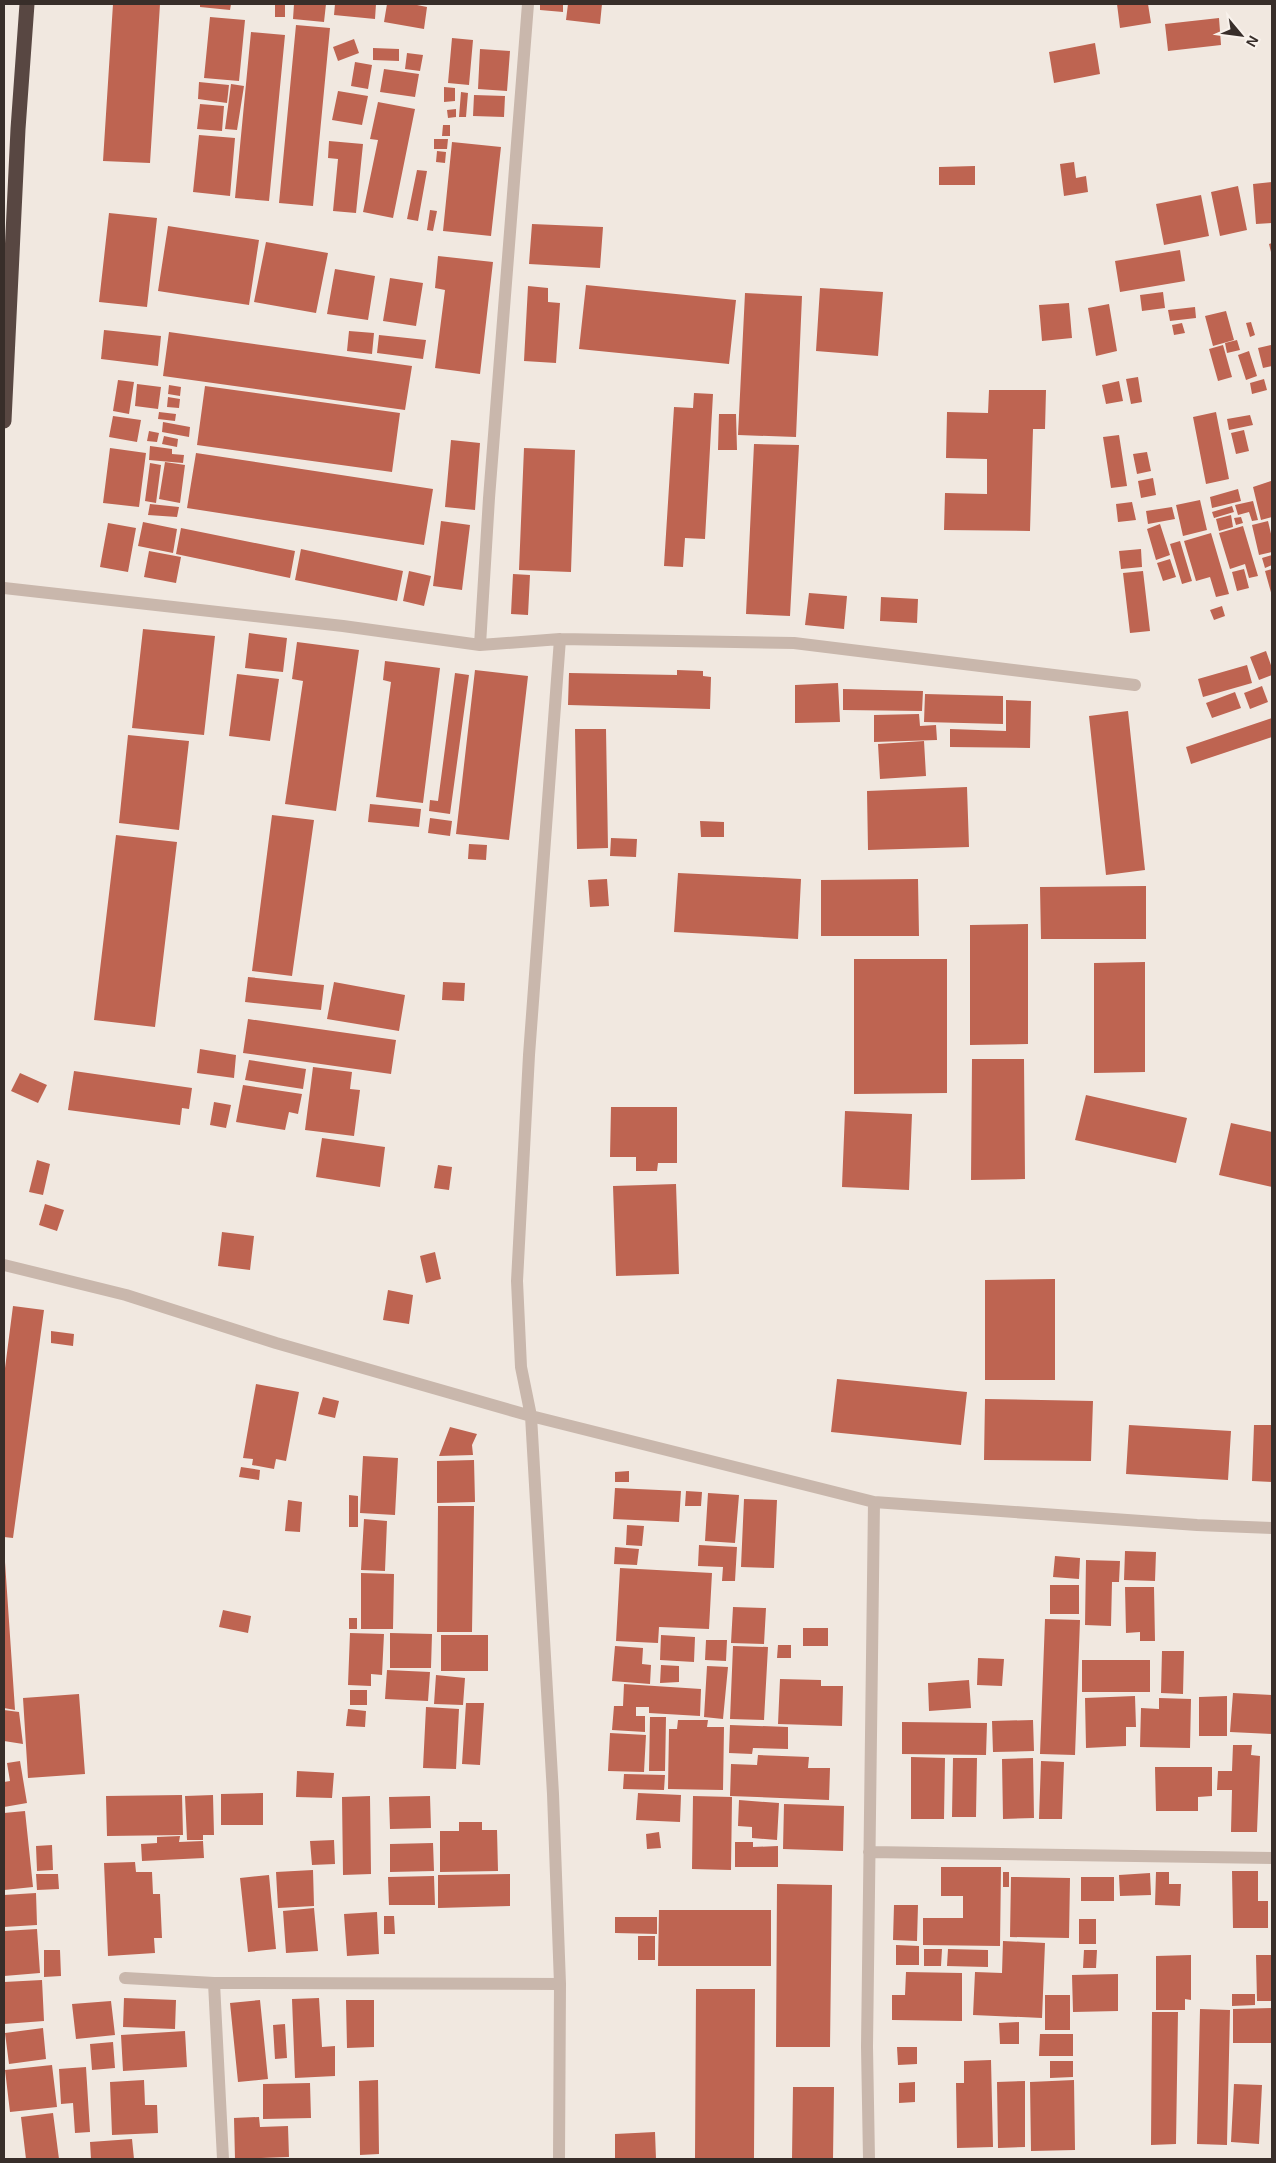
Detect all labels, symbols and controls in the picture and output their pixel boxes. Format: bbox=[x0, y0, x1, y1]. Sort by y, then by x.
north arrow bbox=[1216, 10, 1266, 60]
text: N bbox=[1243, 33, 1262, 50]

